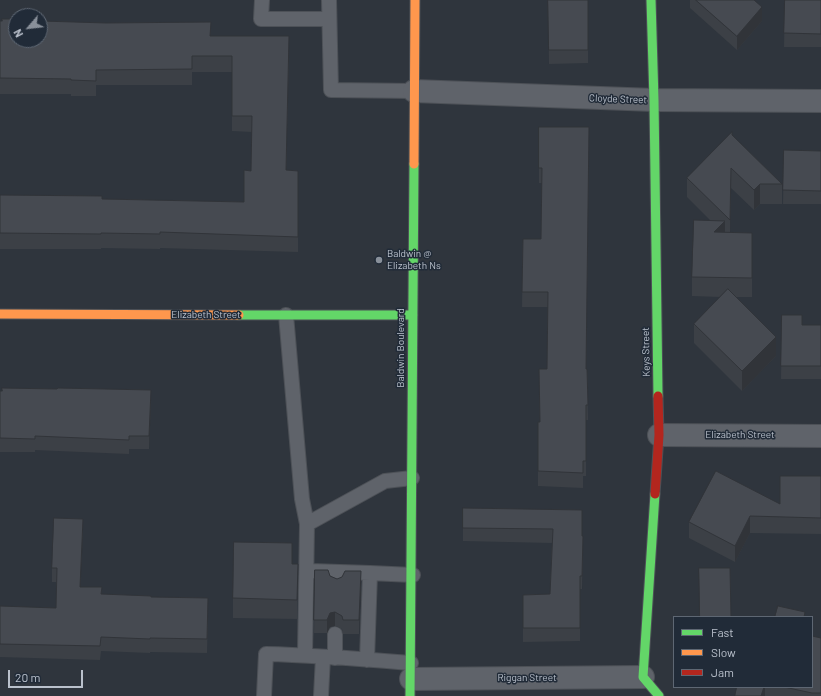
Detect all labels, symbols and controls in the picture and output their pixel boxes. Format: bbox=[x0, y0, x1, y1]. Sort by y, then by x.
north arrow bbox=[8, 8, 48, 48]
text: N bbox=[10, 27, 25, 40]
street label: Cloyde Street bbox=[589, 92, 647, 106]
place label: Baldwin @ Elizabeth Ns bbox=[387, 248, 441, 272]
marker: Baldwin @ Elizabeth Ns bbox=[374, 255, 384, 265]
street label: Baldwin Boulevard bbox=[395, 308, 407, 388]
street label: Elizabeth Street bbox=[171, 309, 241, 321]
street label: Keys Street bbox=[640, 327, 652, 377]
street label: Elizabeth Street bbox=[705, 429, 775, 441]
legend bbox=[673, 616, 813, 688]
text: Fast bbox=[711, 625, 734, 639]
text: Slow bbox=[711, 645, 736, 659]
scale bar bbox=[10, 662, 85, 688]
text: Jam bbox=[711, 665, 734, 679]
text: 20 m bbox=[15, 670, 41, 684]
street label: Riggan Street bbox=[497, 672, 557, 684]

